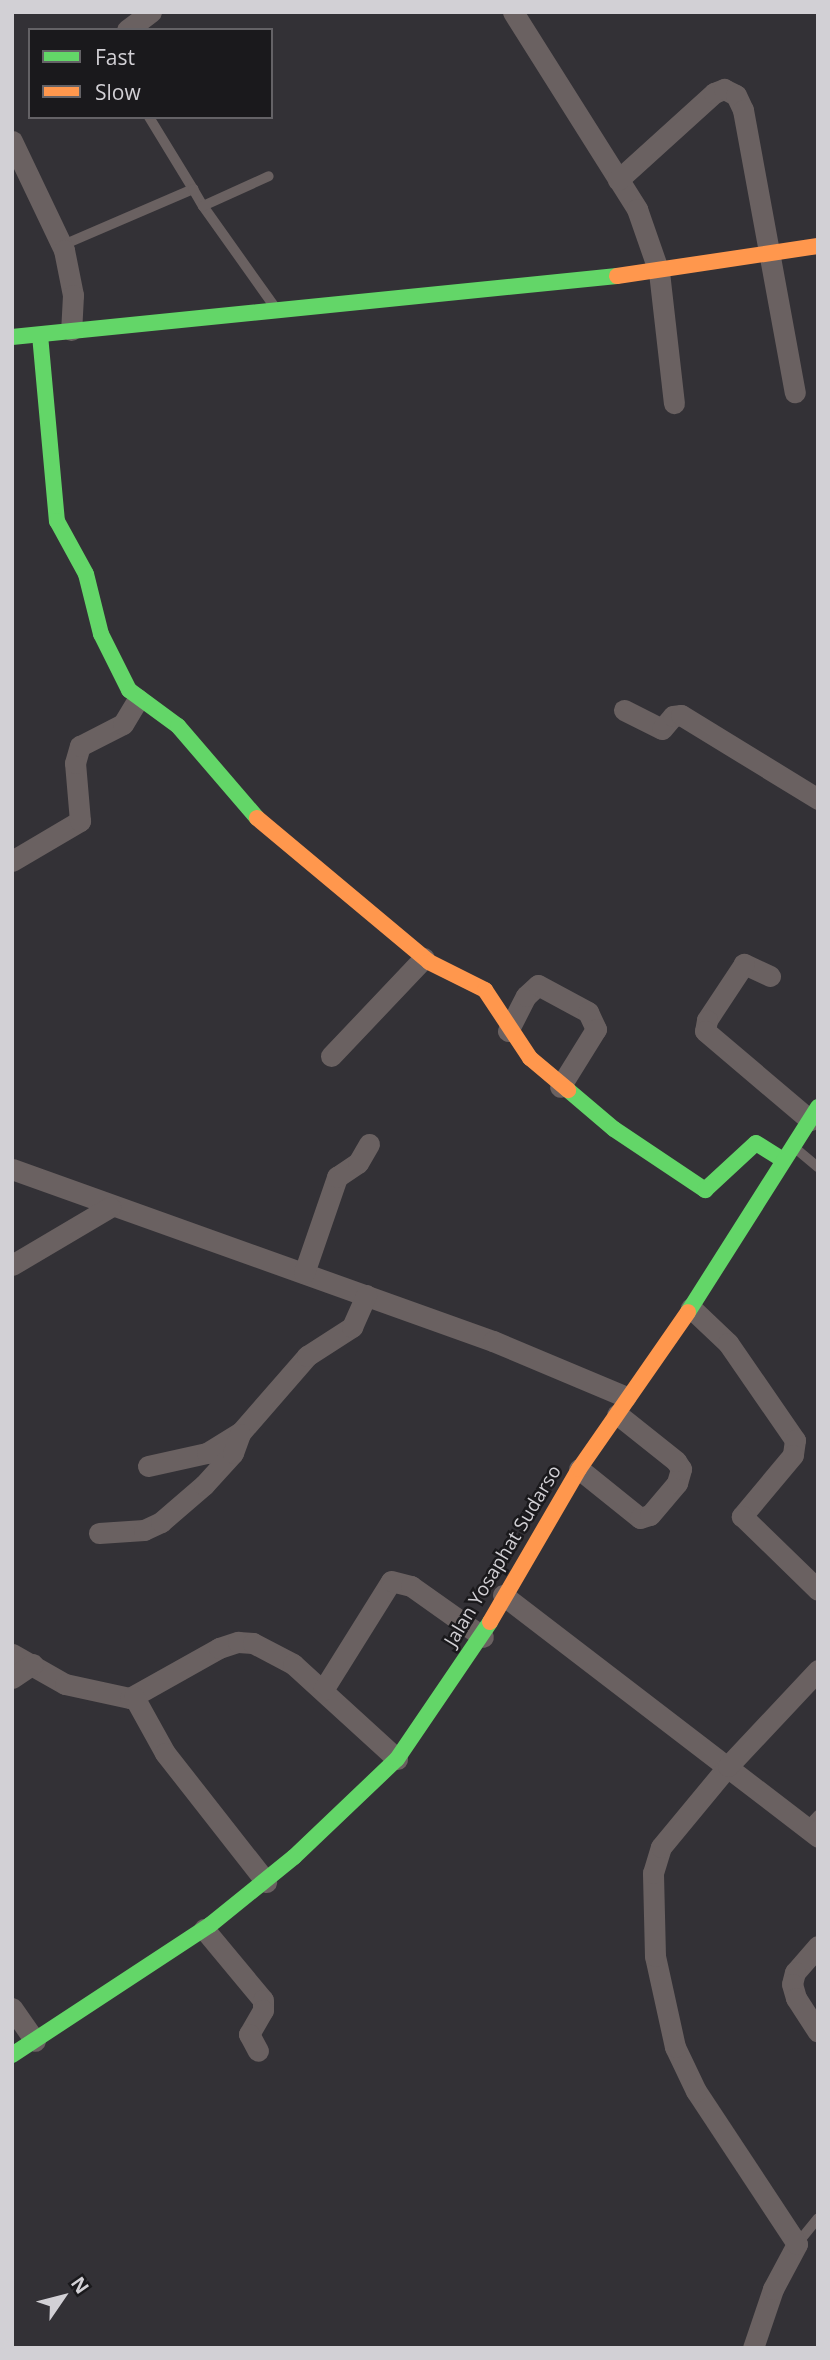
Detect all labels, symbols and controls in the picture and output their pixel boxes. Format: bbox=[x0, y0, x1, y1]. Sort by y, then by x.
legend bbox=[28, 28, 273, 119]
text: Fast bbox=[95, 43, 135, 71]
text: Slow bbox=[95, 78, 141, 106]
street label: Jalan Yosaphat Sudarso bbox=[440, 1461, 566, 1651]
north arrow bbox=[28, 2262, 98, 2332]
text: N bbox=[65, 2271, 95, 2299]

